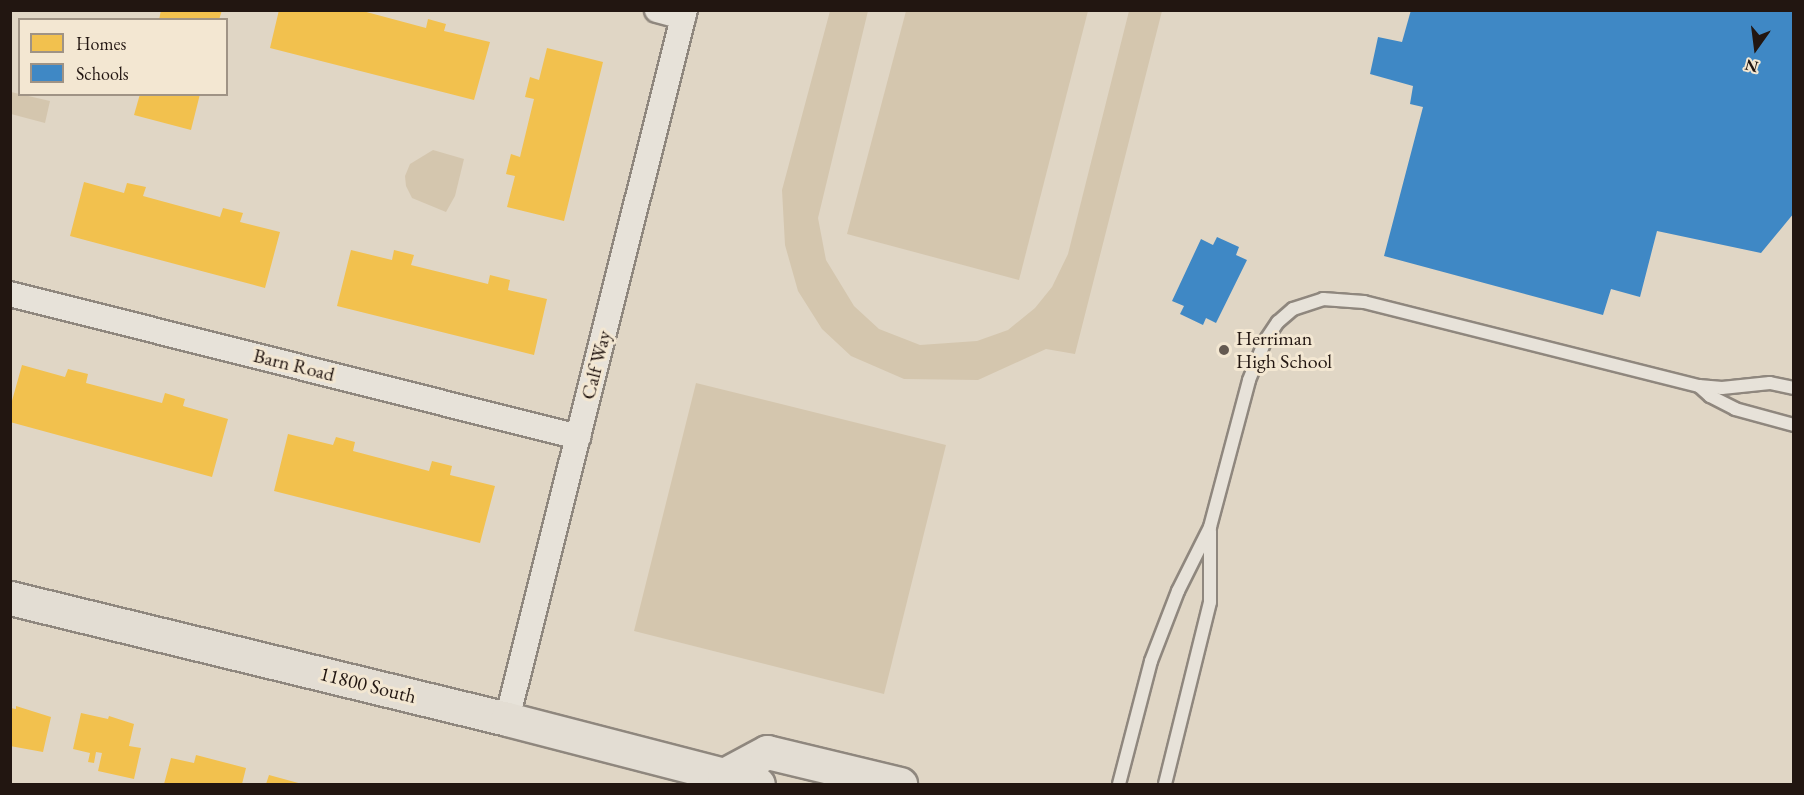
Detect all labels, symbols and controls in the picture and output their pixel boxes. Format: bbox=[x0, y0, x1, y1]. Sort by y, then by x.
legend bbox=[18, 18, 228, 96]
north arrow bbox=[1726, 18, 1786, 78]
text: Homes bbox=[76, 32, 126, 55]
text: N bbox=[1743, 54, 1760, 78]
text: Schools bbox=[76, 62, 129, 85]
place label: Herriman High School bbox=[1236, 326, 1332, 373]
street label: Calf Way bbox=[576, 328, 616, 402]
street label: Barn Road bbox=[251, 343, 337, 387]
marker: Herriman High School bbox=[1217, 343, 1231, 357]
street label: 11800 South bbox=[317, 661, 419, 709]

